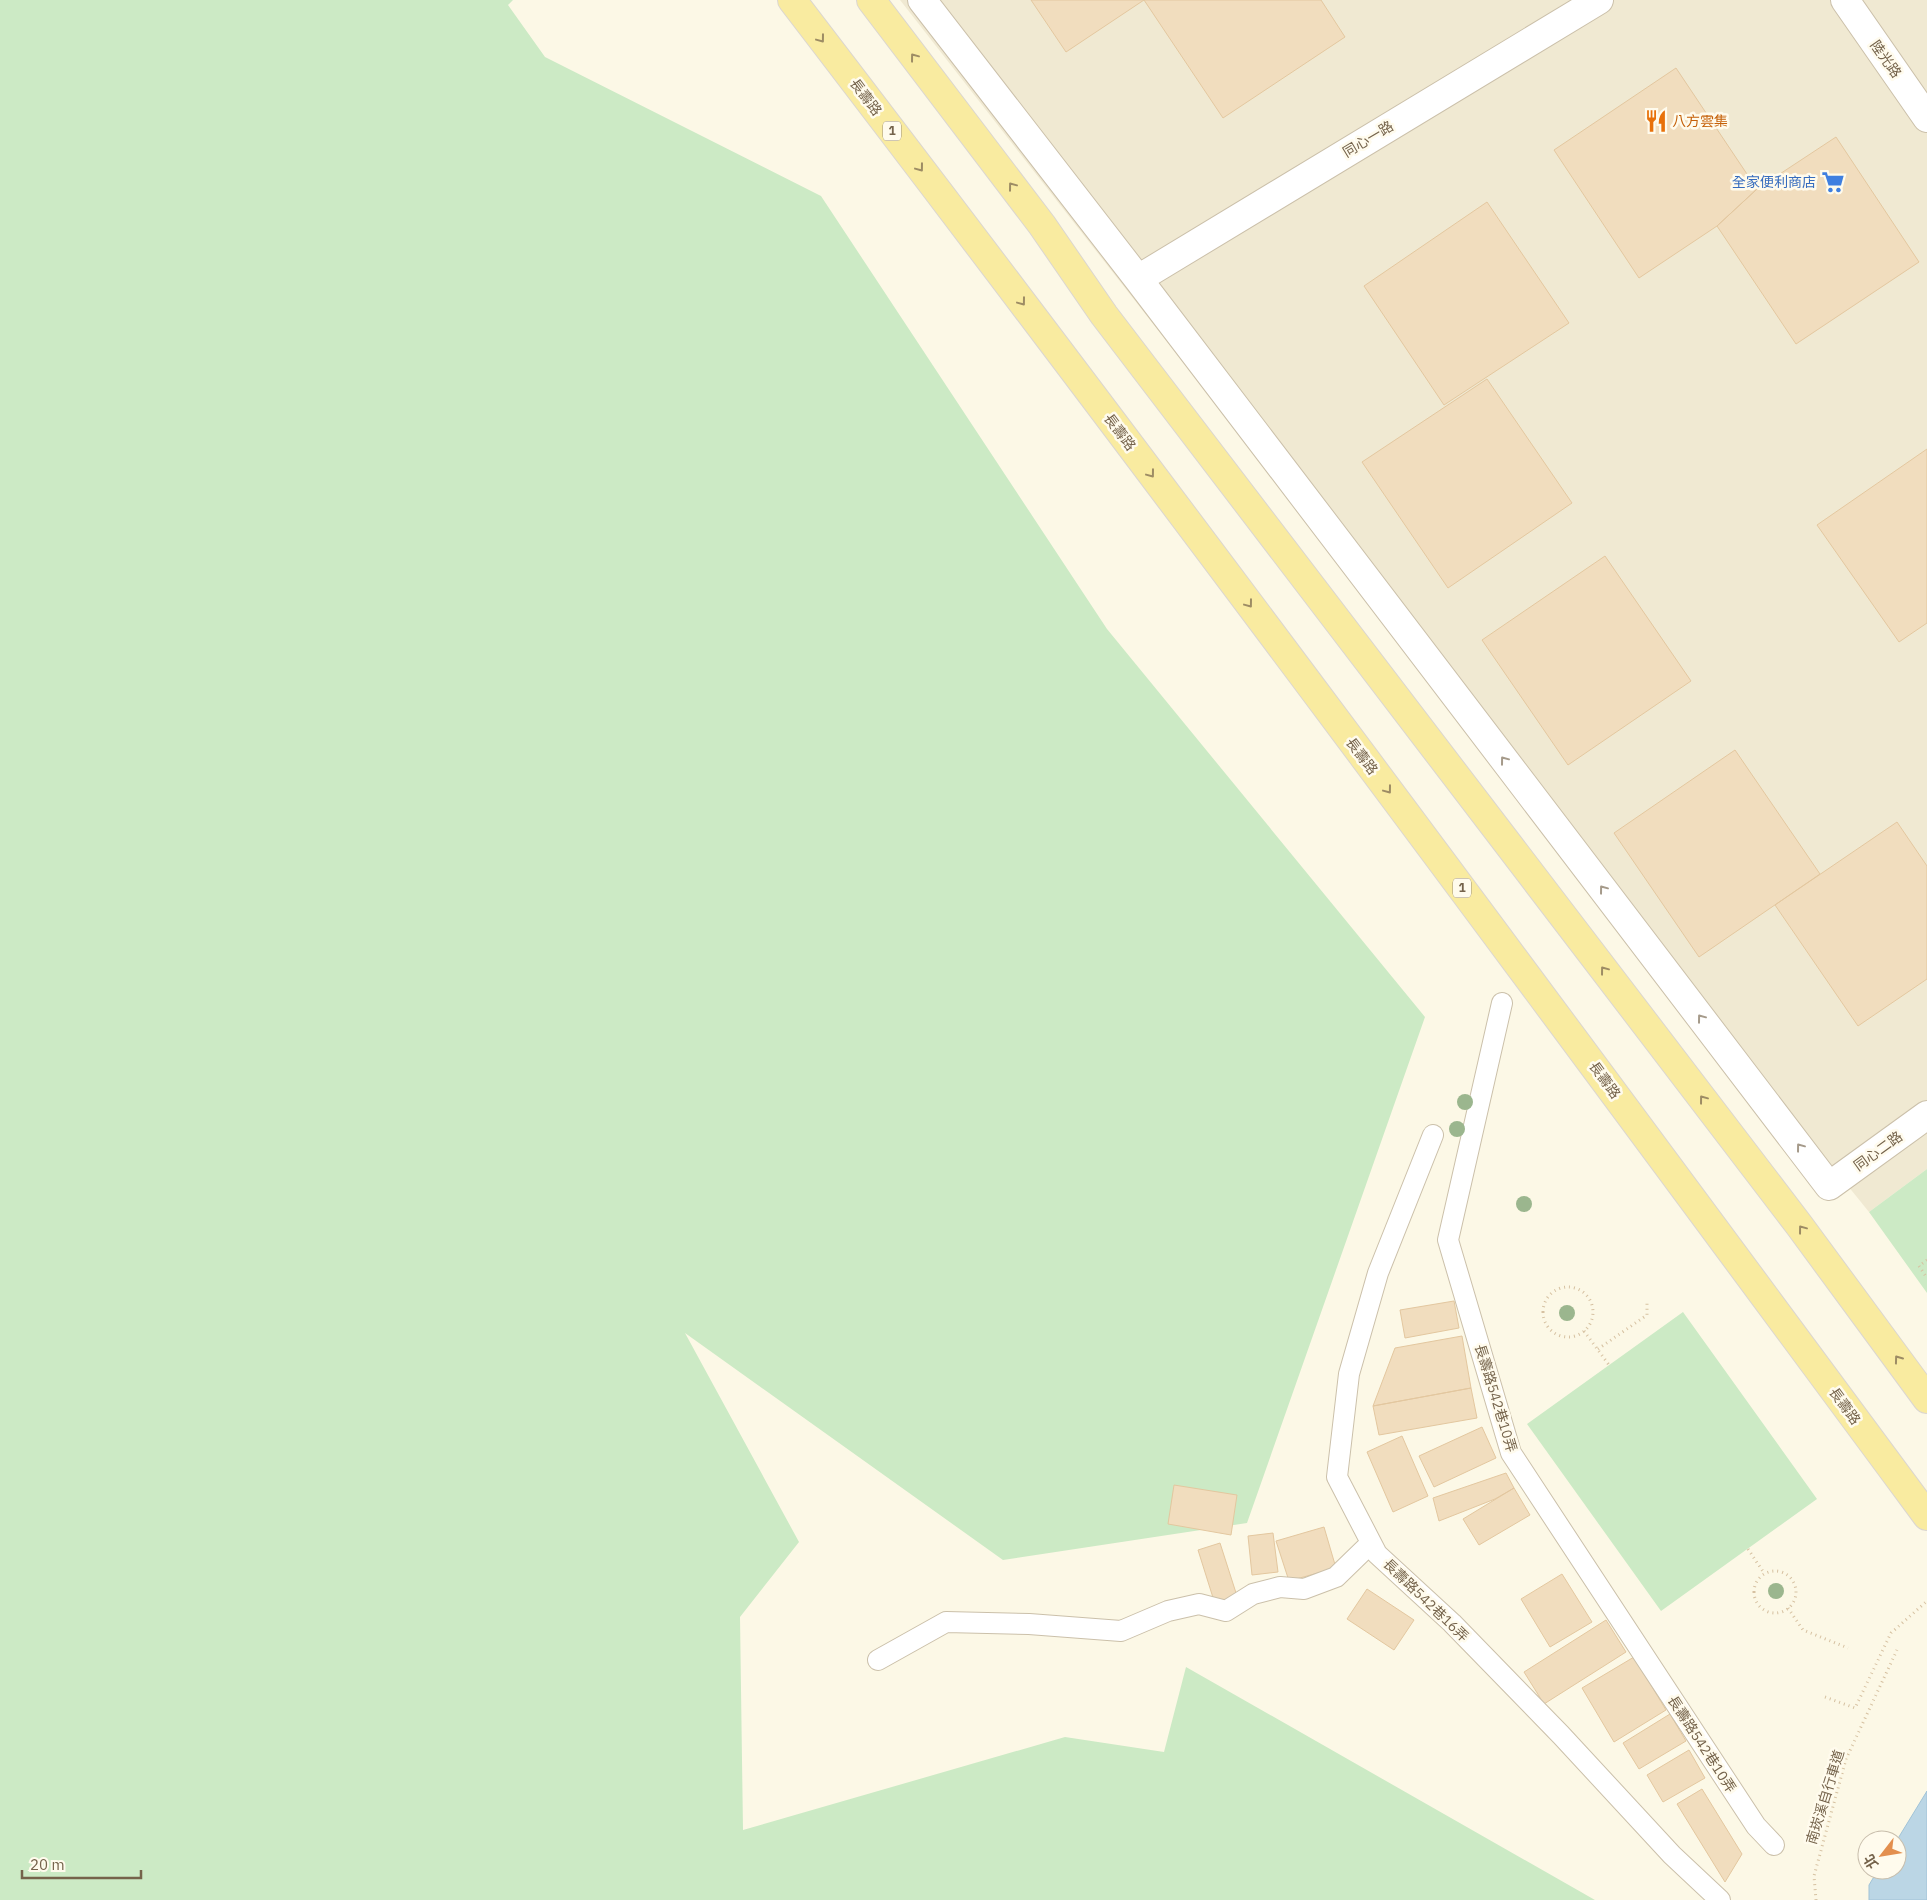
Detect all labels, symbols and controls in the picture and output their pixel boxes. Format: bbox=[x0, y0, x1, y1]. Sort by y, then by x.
one-way arrow bbox=[816, 33, 824, 42]
street label: 陸光路 bbox=[1867, 37, 1905, 81]
one-way arrow bbox=[911, 53, 920, 63]
street label: 長壽路 bbox=[846, 75, 886, 119]
restaurant icon: 八方雲集 bbox=[1643, 108, 1669, 134]
place label: 八方雲集 bbox=[1672, 112, 1728, 130]
street label: 同心一路 bbox=[1339, 117, 1397, 161]
road number: 1 bbox=[883, 122, 901, 140]
one-way arrow bbox=[914, 162, 923, 172]
supermarket icon: 全家便利商店 bbox=[1820, 169, 1846, 195]
place label: 全家便利商店 bbox=[1732, 173, 1816, 191]
one-way arrow bbox=[1009, 183, 1018, 192]
one-way arrow bbox=[1017, 296, 1025, 305]
street label: 長壽路 bbox=[1100, 410, 1140, 454]
one-way arrow bbox=[1146, 468, 1154, 477]
one-way arrow bbox=[1243, 598, 1251, 607]
street label: 長壽路 bbox=[1342, 734, 1382, 778]
one-way arrow bbox=[1501, 756, 1510, 766]
one-way arrow bbox=[1382, 784, 1391, 794]
road number: 1 bbox=[1453, 878, 1471, 898]
one-way arrow bbox=[1600, 886, 1608, 895]
one-way arrow bbox=[1602, 967, 1610, 976]
one-way arrow bbox=[1698, 1014, 1707, 1024]
street label: 長壽路 bbox=[1585, 1058, 1625, 1102]
one-way arrow bbox=[1700, 1095, 1709, 1105]
street label: 同心二路 bbox=[1850, 1127, 1906, 1175]
one-way arrow bbox=[1797, 1144, 1805, 1153]
one-way arrow bbox=[1799, 1226, 1807, 1235]
street label: 長壽路542巷10弄 bbox=[1471, 1342, 1521, 1454]
one-way arrow bbox=[1895, 1355, 1904, 1365]
street label: 長壽路 bbox=[1825, 1384, 1865, 1428]
street label: 長壽路542巷16弄 bbox=[1379, 1555, 1473, 1645]
street label: 長壽路542巷10弄 bbox=[1664, 1692, 1740, 1796]
street label: 南崁溪自行車道 bbox=[1802, 1748, 1848, 1846]
north arrow bbox=[1857, 1830, 1907, 1880]
scale bar bbox=[22, 1848, 141, 1880]
text: 北 bbox=[1860, 1851, 1882, 1872]
text: 20 m bbox=[30, 1855, 65, 1874]

